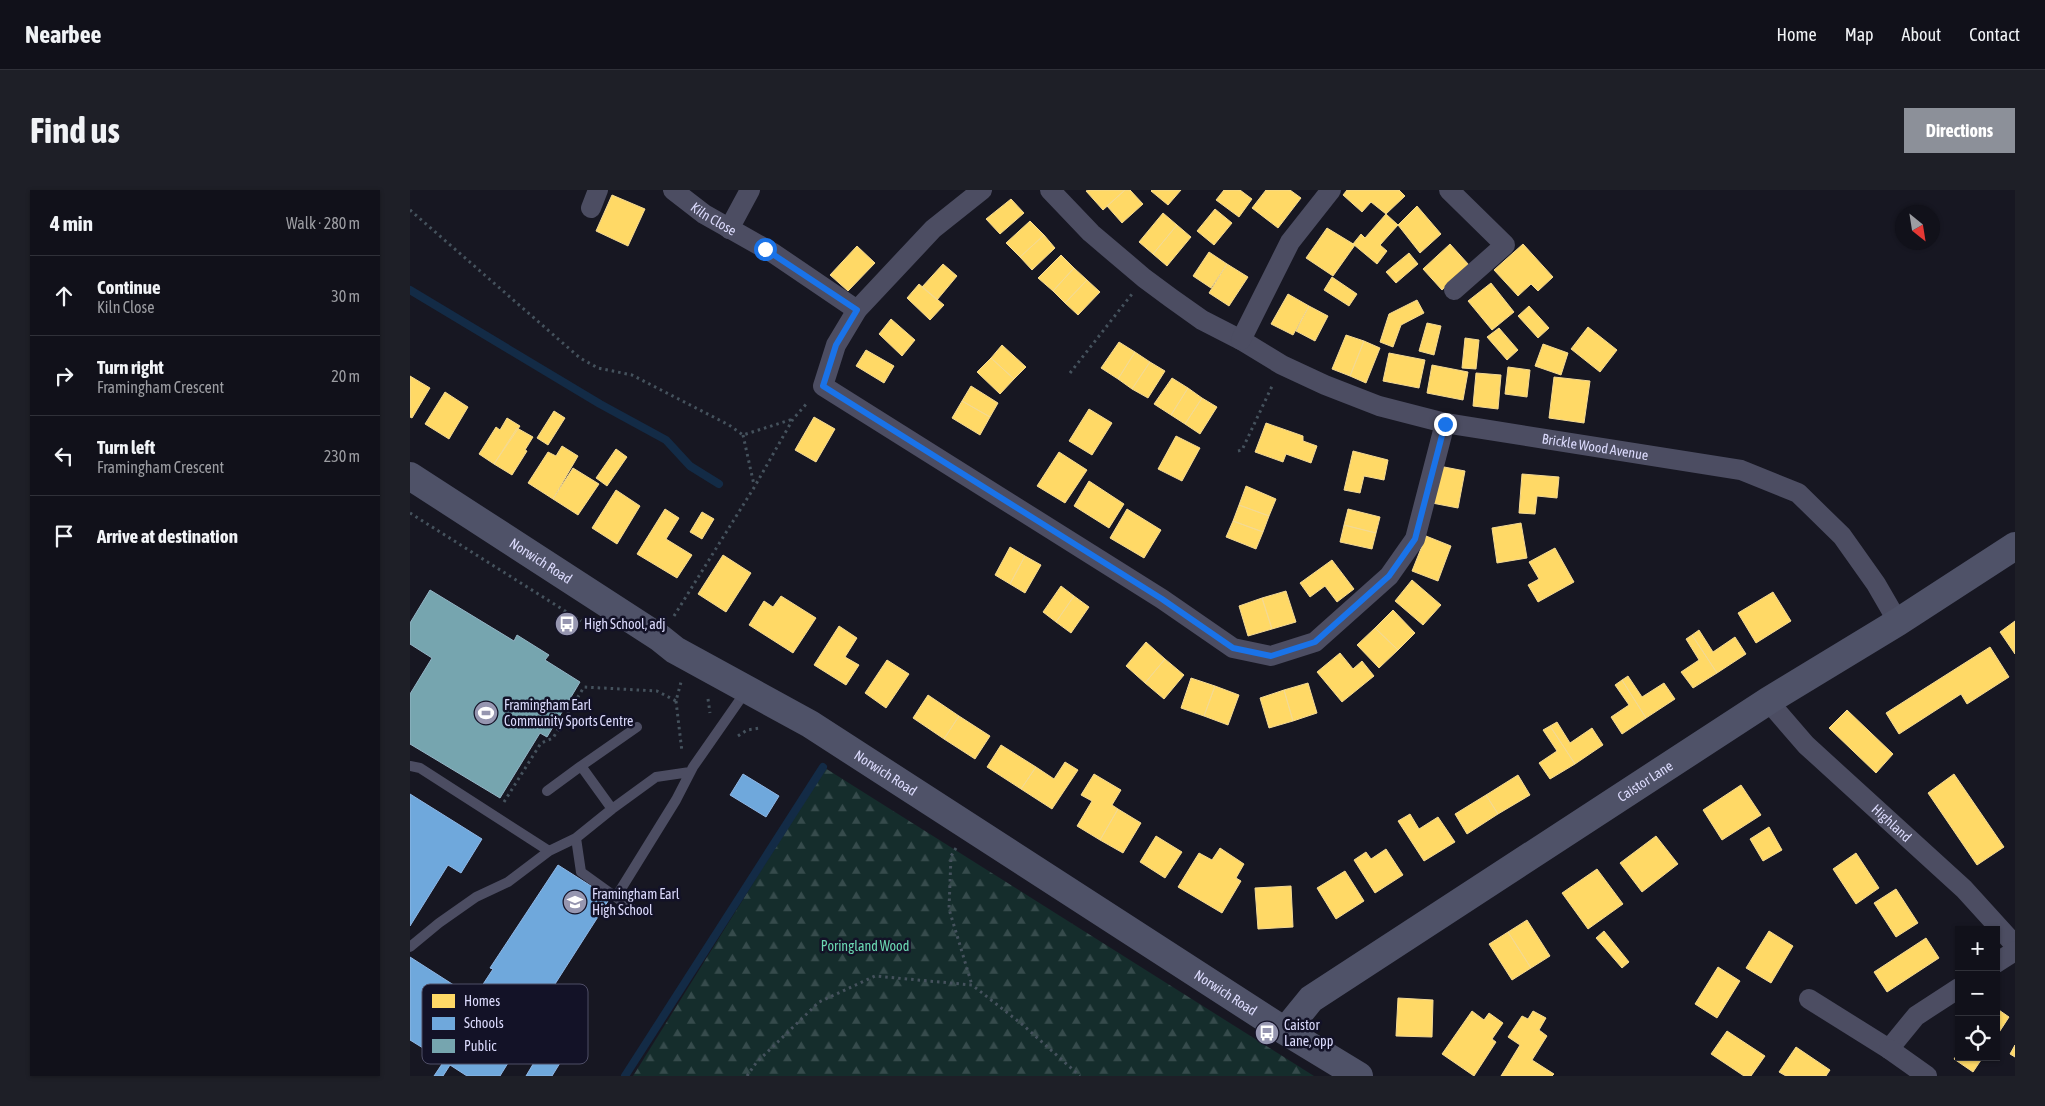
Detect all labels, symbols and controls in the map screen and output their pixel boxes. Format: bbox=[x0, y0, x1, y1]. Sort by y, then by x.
text: Nearbee bbox=[25, 21, 101, 48]
text: Home bbox=[1777, 24, 1817, 45]
text: Map bbox=[1845, 24, 1874, 45]
text: About bbox=[1902, 24, 1941, 45]
text: Contact bbox=[1969, 24, 2020, 45]
button: Directions bbox=[1904, 108, 2015, 153]
text: Find us bbox=[30, 110, 120, 150]
street label: Kiln Close bbox=[688, 199, 739, 239]
north arrow bbox=[1895, 205, 1940, 250]
text: 4 min bbox=[50, 211, 93, 235]
text: Walk · 280 m bbox=[286, 214, 360, 232]
route start bbox=[754, 238, 777, 261]
text: Continue bbox=[97, 276, 161, 298]
icon: ahead bbox=[50, 282, 78, 310]
text: 30 m bbox=[331, 287, 360, 305]
text: Kiln Close bbox=[97, 298, 154, 316]
text: Turn right bbox=[97, 356, 164, 378]
icon: right bbox=[50, 362, 78, 390]
text: 20 m bbox=[331, 367, 360, 385]
text: Framingham Crescent bbox=[97, 378, 224, 396]
route end bbox=[1434, 413, 1457, 436]
street label: Brickle Wood Avenue bbox=[1541, 431, 1650, 463]
text: Turn left bbox=[97, 436, 155, 458]
icon: left bbox=[50, 442, 78, 470]
text: 230 m bbox=[324, 447, 360, 465]
text: Framingham Crescent bbox=[97, 458, 224, 476]
icon: arrive bbox=[50, 522, 78, 550]
text: Arrive at destination bbox=[97, 525, 238, 547]
street label: Norwich Road bbox=[507, 535, 575, 587]
bus stop icon: High School, adj bbox=[554, 611, 580, 637]
place label: High School, adj bbox=[584, 616, 666, 632]
place label: Framingham Earl Community Sports Centre bbox=[504, 697, 633, 729]
sports icon: Framingham Earl Community Sports Centre bbox=[473, 700, 499, 726]
street label: Norwich Road bbox=[851, 747, 920, 799]
street label: Caistor Lane bbox=[1614, 757, 1676, 805]
street label: Highland bbox=[1869, 801, 1915, 845]
place label: Framingham Earl High School bbox=[592, 886, 680, 918]
school or university icon: Framingham Earl High School bbox=[562, 889, 588, 915]
map controls bbox=[1955, 926, 2000, 1061]
button: + bbox=[1955, 926, 2000, 971]
park label: Poringland Wood bbox=[821, 938, 909, 954]
street label: Norwich Road bbox=[1191, 967, 1260, 1019]
button: − bbox=[1955, 971, 2000, 1016]
legend bbox=[422, 984, 588, 1064]
text: Homes bbox=[464, 993, 500, 1009]
text: Schools bbox=[464, 1015, 504, 1031]
button: locate bbox=[1955, 1016, 2000, 1061]
place label: Caistor Lane, opp bbox=[1284, 1017, 1334, 1049]
bus stop icon: Caistor Lane, opp bbox=[1254, 1020, 1280, 1046]
text: Public bbox=[464, 1038, 497, 1054]

